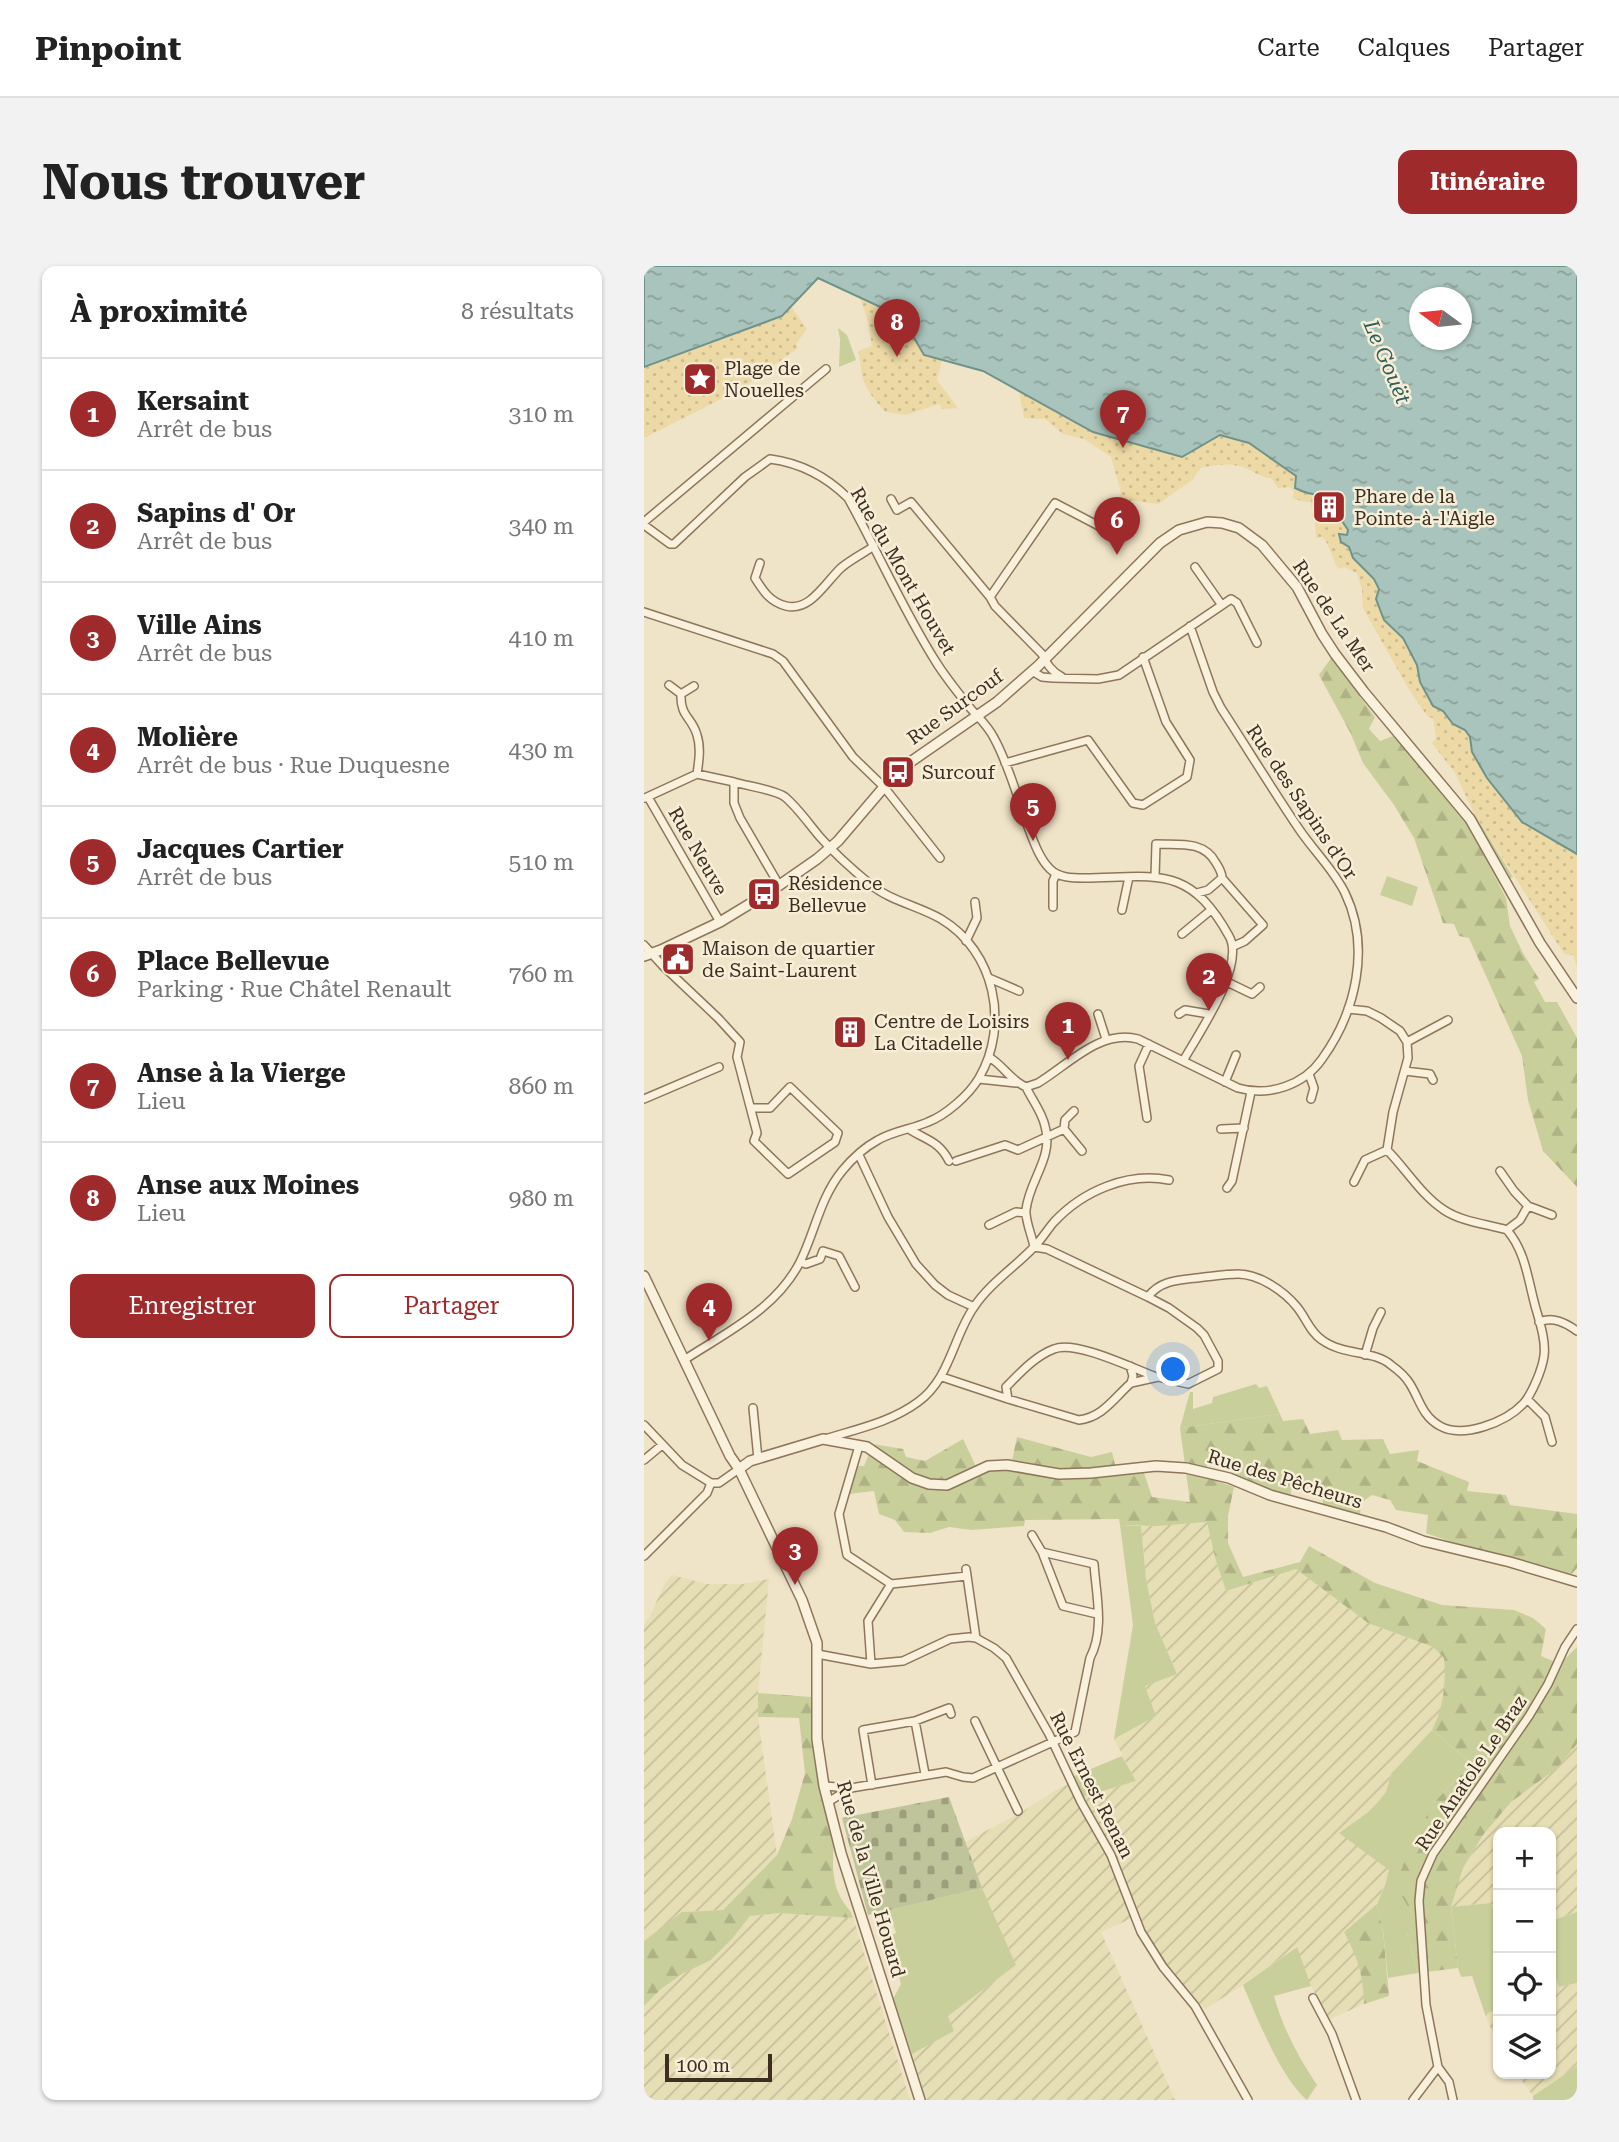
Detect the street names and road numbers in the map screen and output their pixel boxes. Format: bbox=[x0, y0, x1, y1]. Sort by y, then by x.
street label: Rue du Mont Houvet bbox=[846, 483, 960, 659]
street label: Rue de La Mer bbox=[1288, 555, 1380, 677]
street label: Rue Surcouf bbox=[903, 664, 1008, 749]
street label: Rue des Sapins d'Or bbox=[1242, 720, 1362, 884]
street label: Rue Neuve bbox=[663, 803, 733, 899]
street label: Rue des Pêcheurs bbox=[1205, 1445, 1365, 1513]
street label: Rue Anatole Le Braz bbox=[1411, 1691, 1531, 1855]
street label: Rue Ernest Renan bbox=[1045, 1708, 1139, 1862]
street label: Rue de la Ville Houard bbox=[832, 1778, 910, 1980]

